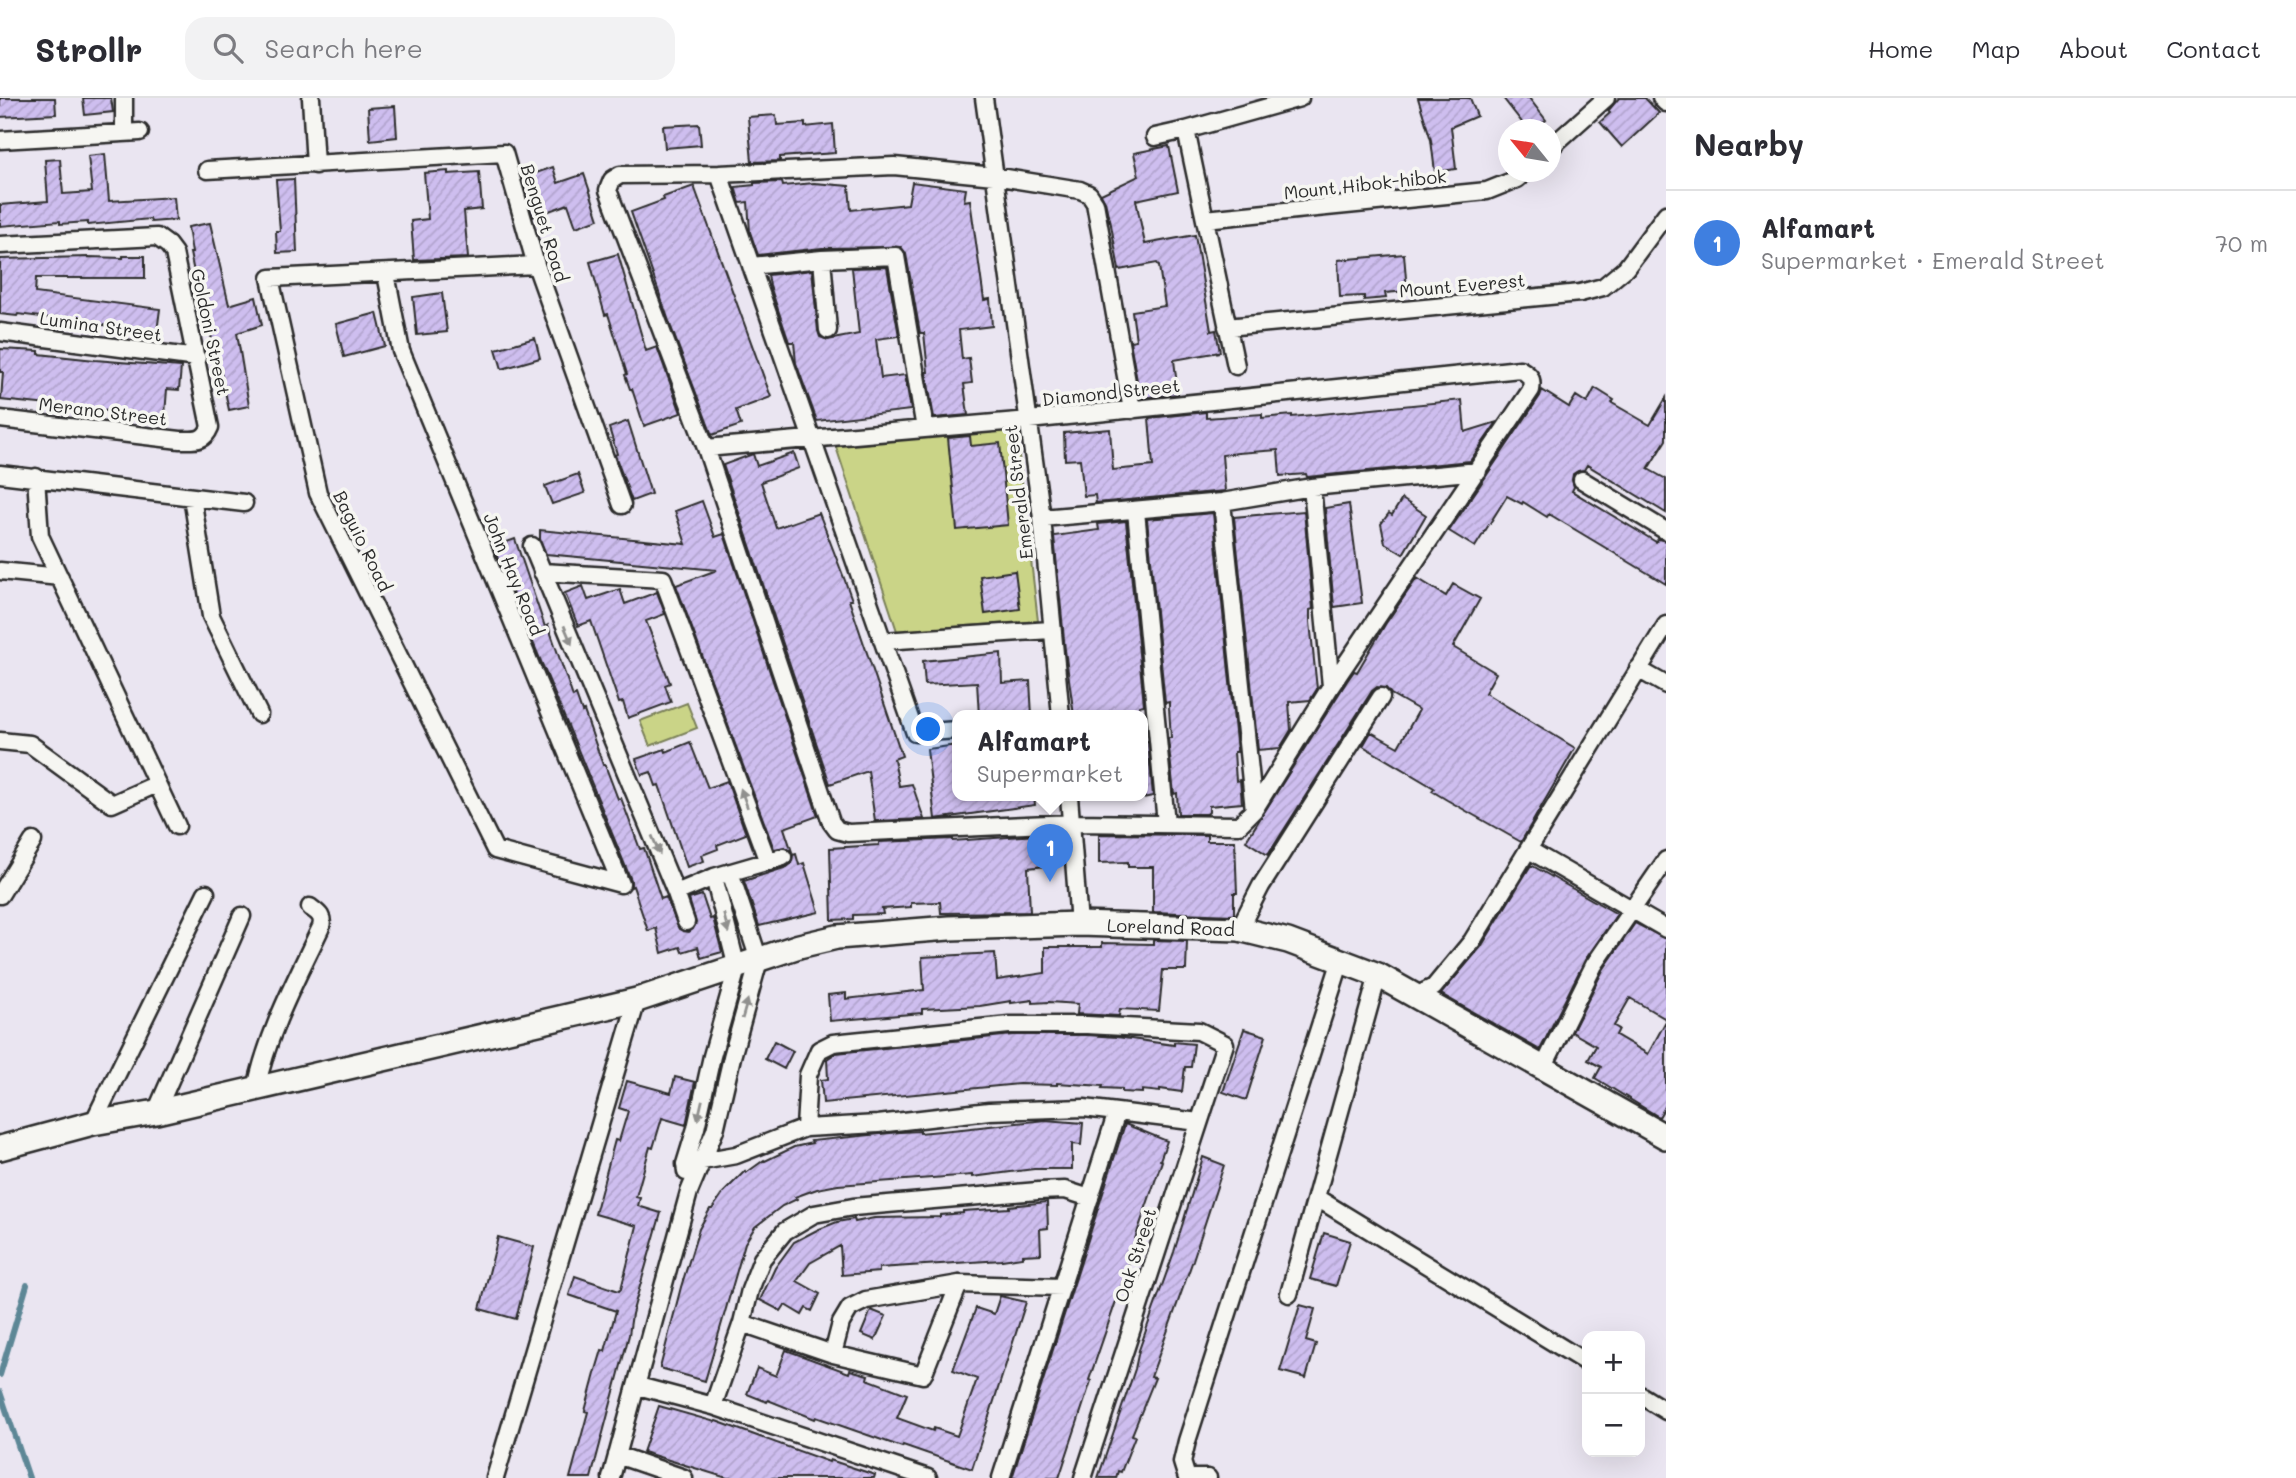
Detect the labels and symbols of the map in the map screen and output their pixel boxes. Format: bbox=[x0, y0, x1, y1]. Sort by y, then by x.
north arrow bbox=[1498, 119, 1561, 182]
street label: Benguet Road bbox=[516, 161, 574, 285]
street label: Mount Hibok-hibok bbox=[1282, 164, 1448, 204]
street label: Goldoni Street bbox=[186, 266, 236, 398]
street label: Mount Everest bbox=[1398, 268, 1526, 302]
street label: Lumina Street bbox=[38, 306, 164, 346]
street label: Diamond Street bbox=[1041, 373, 1181, 411]
street label: Merano Street bbox=[37, 391, 169, 431]
street label: Emerald Street bbox=[998, 424, 1038, 560]
street label: Baguio Road bbox=[328, 487, 398, 595]
street label: John Hay Road bbox=[478, 509, 550, 639]
one-way arrow bbox=[563, 624, 574, 645]
your location bbox=[911, 712, 945, 746]
one-way arrow bbox=[739, 787, 750, 808]
pin: 1 bbox=[1027, 824, 1073, 882]
one-way arrow bbox=[650, 834, 661, 855]
one-way arrow bbox=[721, 912, 732, 934]
street label: Loreland Road bbox=[1107, 913, 1235, 941]
one-way arrow bbox=[740, 998, 751, 1020]
one-way arrow bbox=[694, 1099, 705, 1121]
street label: Oak Street bbox=[1108, 1205, 1162, 1305]

